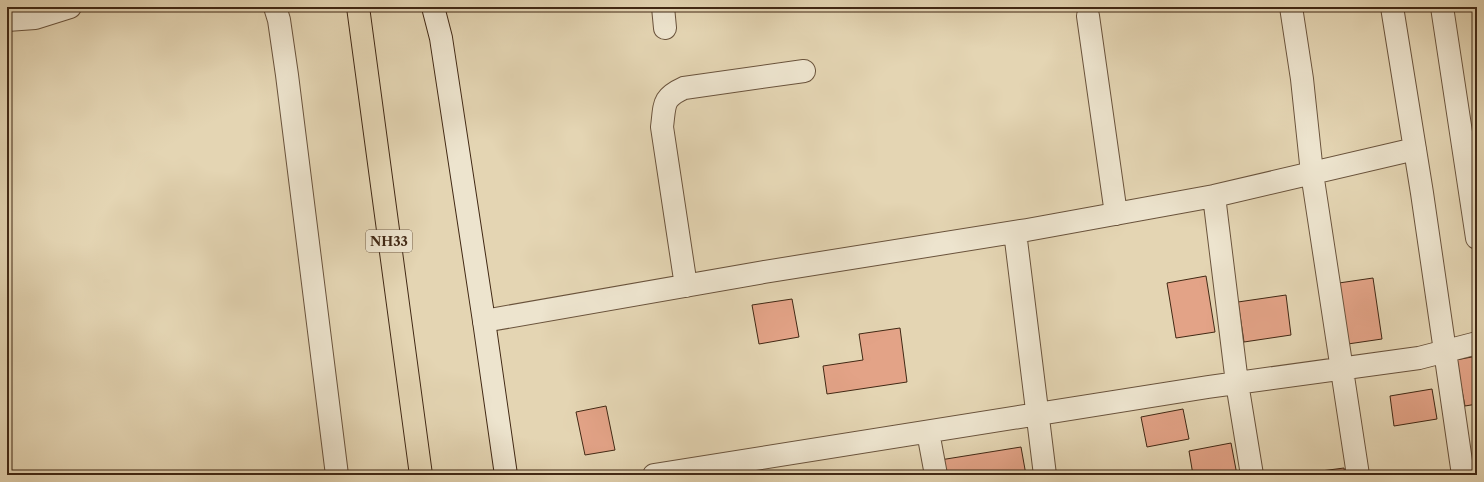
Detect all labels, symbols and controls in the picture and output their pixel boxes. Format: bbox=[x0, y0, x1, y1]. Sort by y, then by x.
road number: NH33 bbox=[366, 230, 412, 252]

